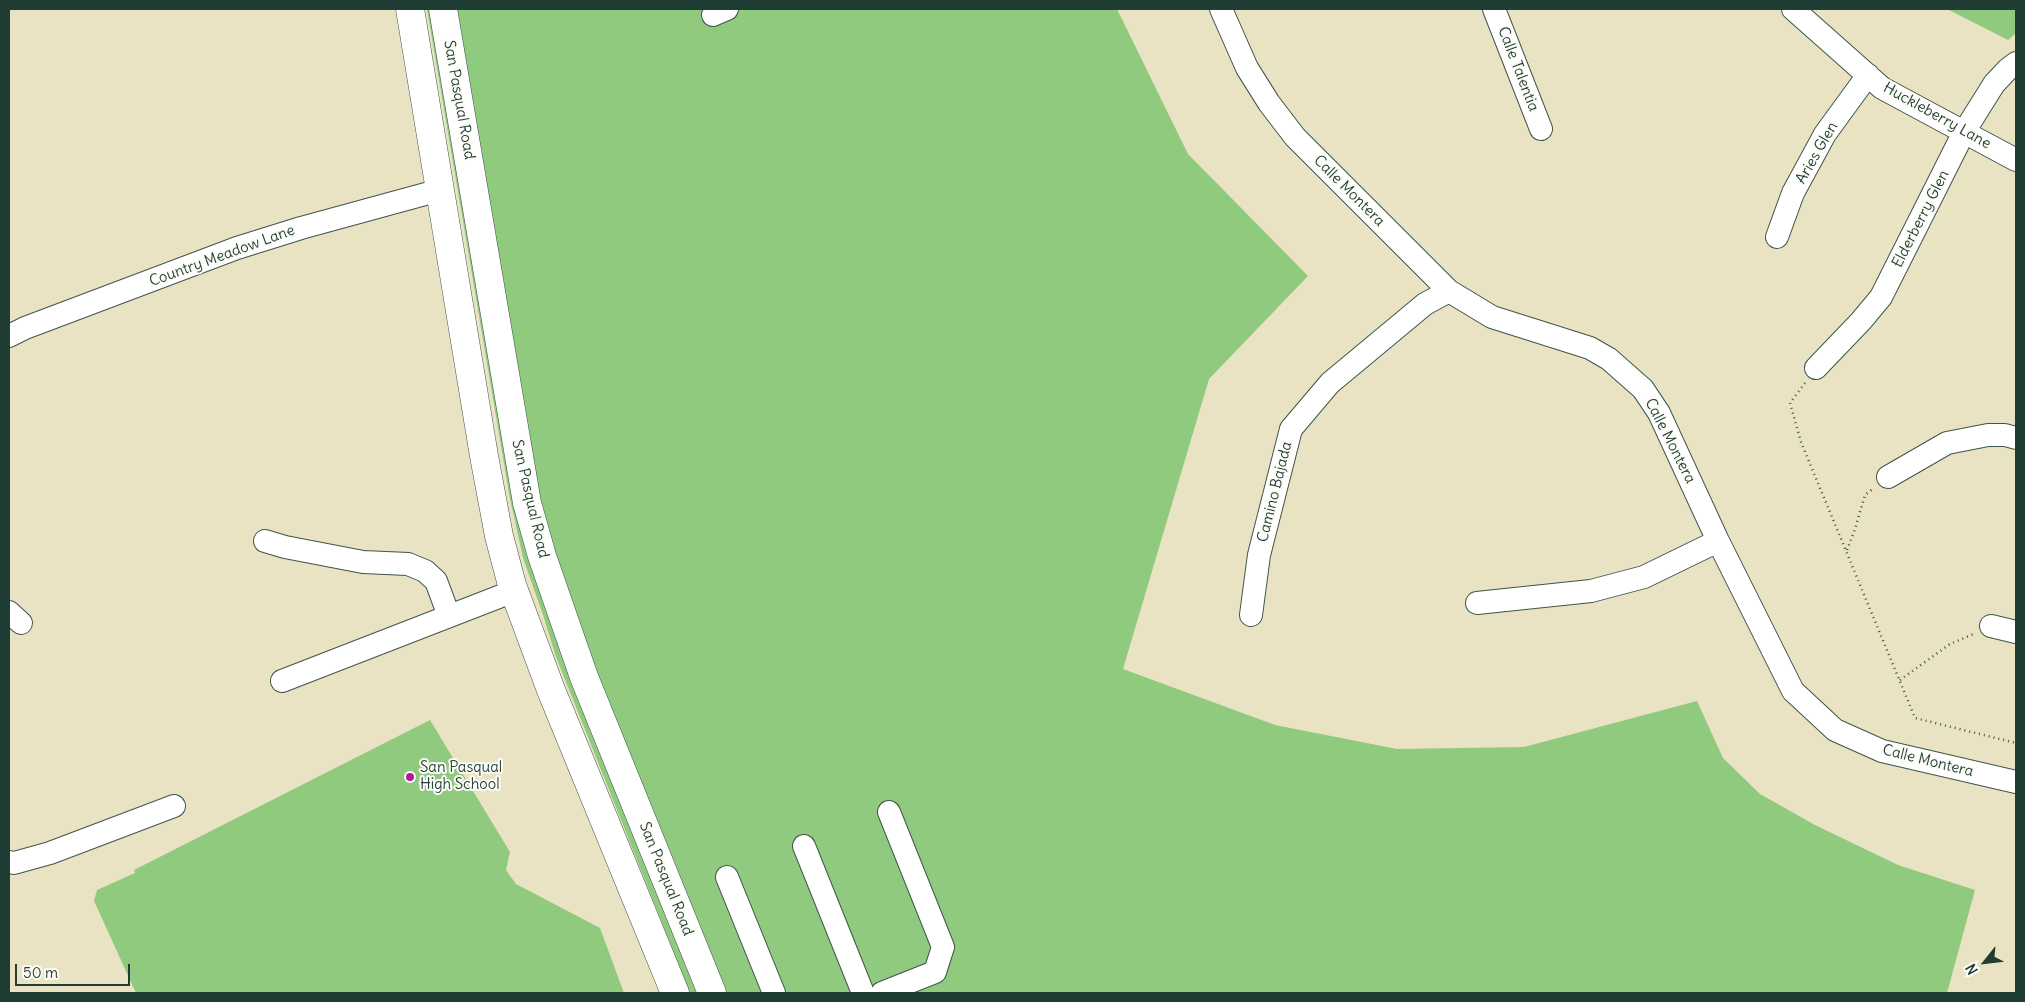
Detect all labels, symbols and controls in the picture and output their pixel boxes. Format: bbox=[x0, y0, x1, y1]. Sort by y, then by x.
street label: Calle Talentia bbox=[1494, 24, 1542, 114]
street label: San Pasqual Road bbox=[440, 39, 478, 161]
street label: Huckleberry Lane bbox=[1880, 79, 1994, 153]
street label: Aries Glen bbox=[1792, 119, 1842, 187]
street label: Calle Montera bbox=[1310, 152, 1388, 230]
street label: Elderberry Glen bbox=[1889, 167, 1953, 271]
street label: Country Meadow Lane bbox=[147, 221, 297, 291]
street label: Calle Montera bbox=[1641, 395, 1699, 487]
street label: San Pasqual Road bbox=[508, 438, 552, 560]
street label: Camino Bajada bbox=[1254, 440, 1296, 544]
street label: Calle Montera bbox=[1881, 741, 1975, 781]
place label: San Pasqual High School bbox=[420, 759, 502, 794]
marker: San Pasqual High School bbox=[404, 771, 416, 783]
street label: San Pasqual Road bbox=[635, 820, 697, 938]
north arrow bbox=[1960, 937, 2010, 987]
scale bar bbox=[18, 954, 132, 986]
text: N bbox=[1962, 961, 1982, 978]
text: 50 m bbox=[23, 963, 58, 982]

